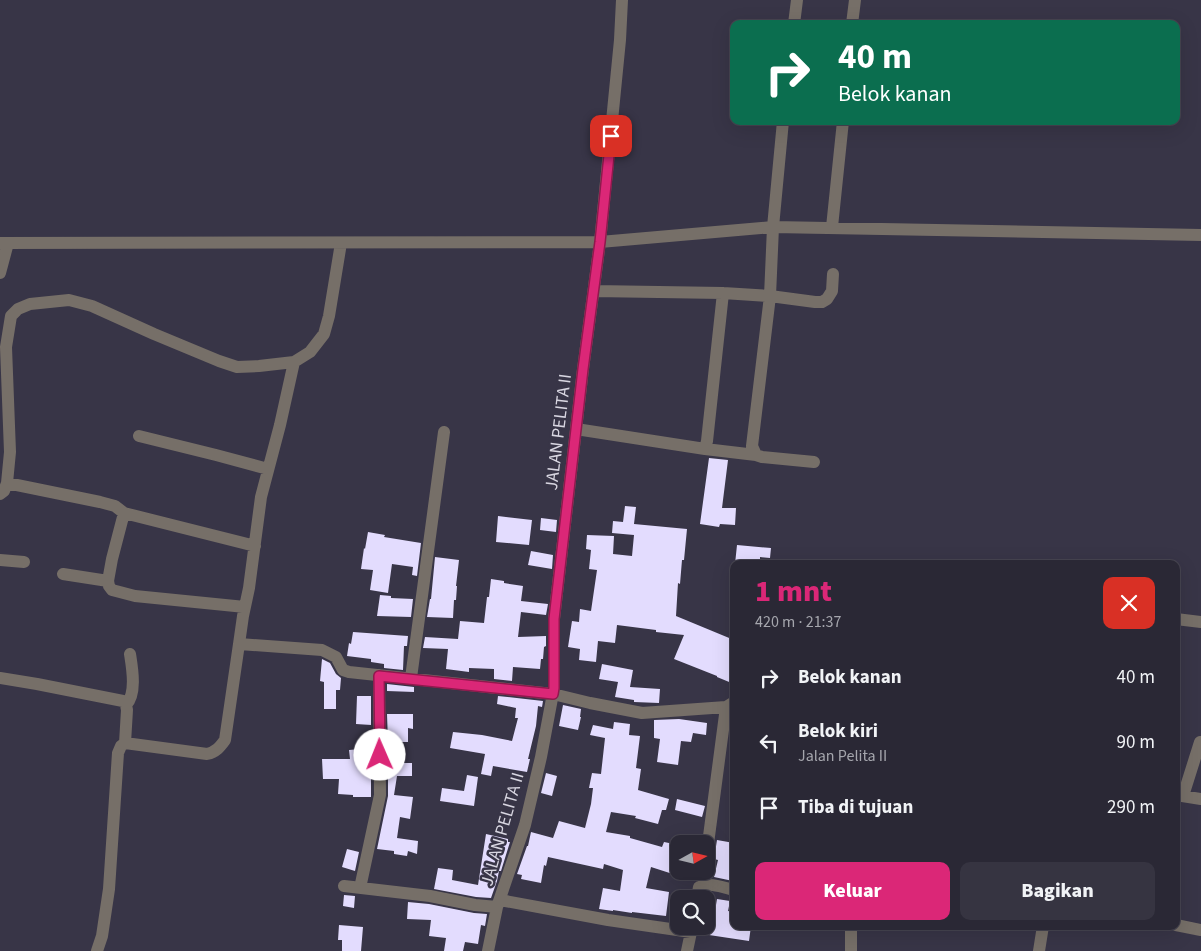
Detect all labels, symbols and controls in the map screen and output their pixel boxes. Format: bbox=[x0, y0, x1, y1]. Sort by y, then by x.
text: 40 m bbox=[838, 32, 912, 82]
icon: right bbox=[755, 40, 820, 105]
text: Belok kanan bbox=[838, 78, 952, 110]
pin bbox=[590, 115, 632, 157]
icon: arrive bbox=[597, 122, 625, 150]
street label: JALAN PELITA II bbox=[539, 372, 578, 492]
text: 1 mnt bbox=[755, 570, 832, 613]
button: close bbox=[1103, 577, 1155, 629]
text: 420 m · 21:37 bbox=[755, 611, 842, 633]
icon: right bbox=[755, 664, 783, 692]
text: Belok kanan bbox=[798, 664, 902, 691]
text: 40 m bbox=[1117, 664, 1155, 691]
text: Belok kiri bbox=[798, 718, 878, 745]
position arrow bbox=[353, 728, 405, 780]
icon: left bbox=[755, 729, 783, 757]
text: 90 m bbox=[1117, 729, 1155, 756]
text: Jalan Pelita II bbox=[798, 745, 887, 767]
street label: JALAN PELITA II bbox=[474, 769, 531, 889]
icon: arrive bbox=[755, 794, 783, 822]
text: Tiba di tujuan bbox=[798, 794, 913, 821]
text: 290 m bbox=[1107, 794, 1155, 821]
north arrow bbox=[670, 835, 715, 880]
map controls bbox=[670, 835, 715, 935]
button: Keluar bbox=[755, 862, 950, 920]
button: Bagikan bbox=[960, 862, 1155, 920]
button: search bbox=[670, 890, 715, 935]

